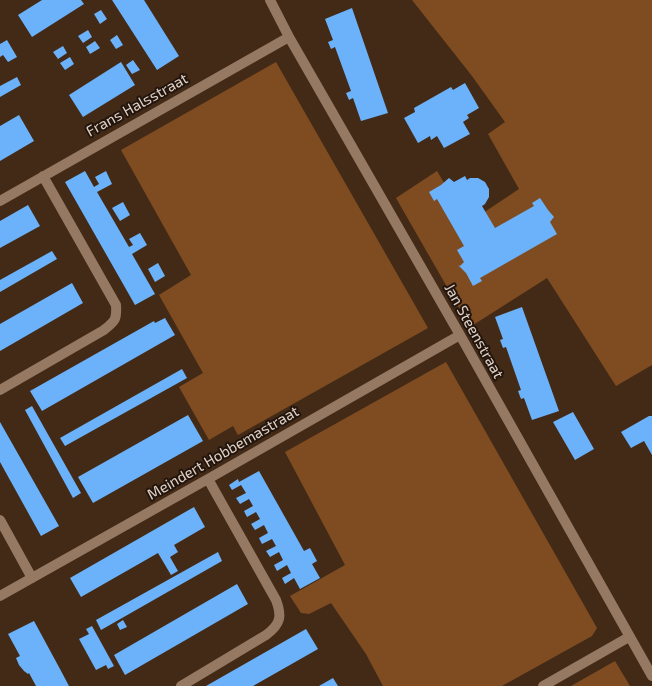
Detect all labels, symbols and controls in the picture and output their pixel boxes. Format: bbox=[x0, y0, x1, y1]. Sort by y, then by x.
street label: Frans Halsstraat bbox=[83, 70, 191, 140]
street label: Jan Steenstraat bbox=[440, 280, 508, 382]
street label: Meindert Hobbemastraat bbox=[144, 402, 302, 504]

